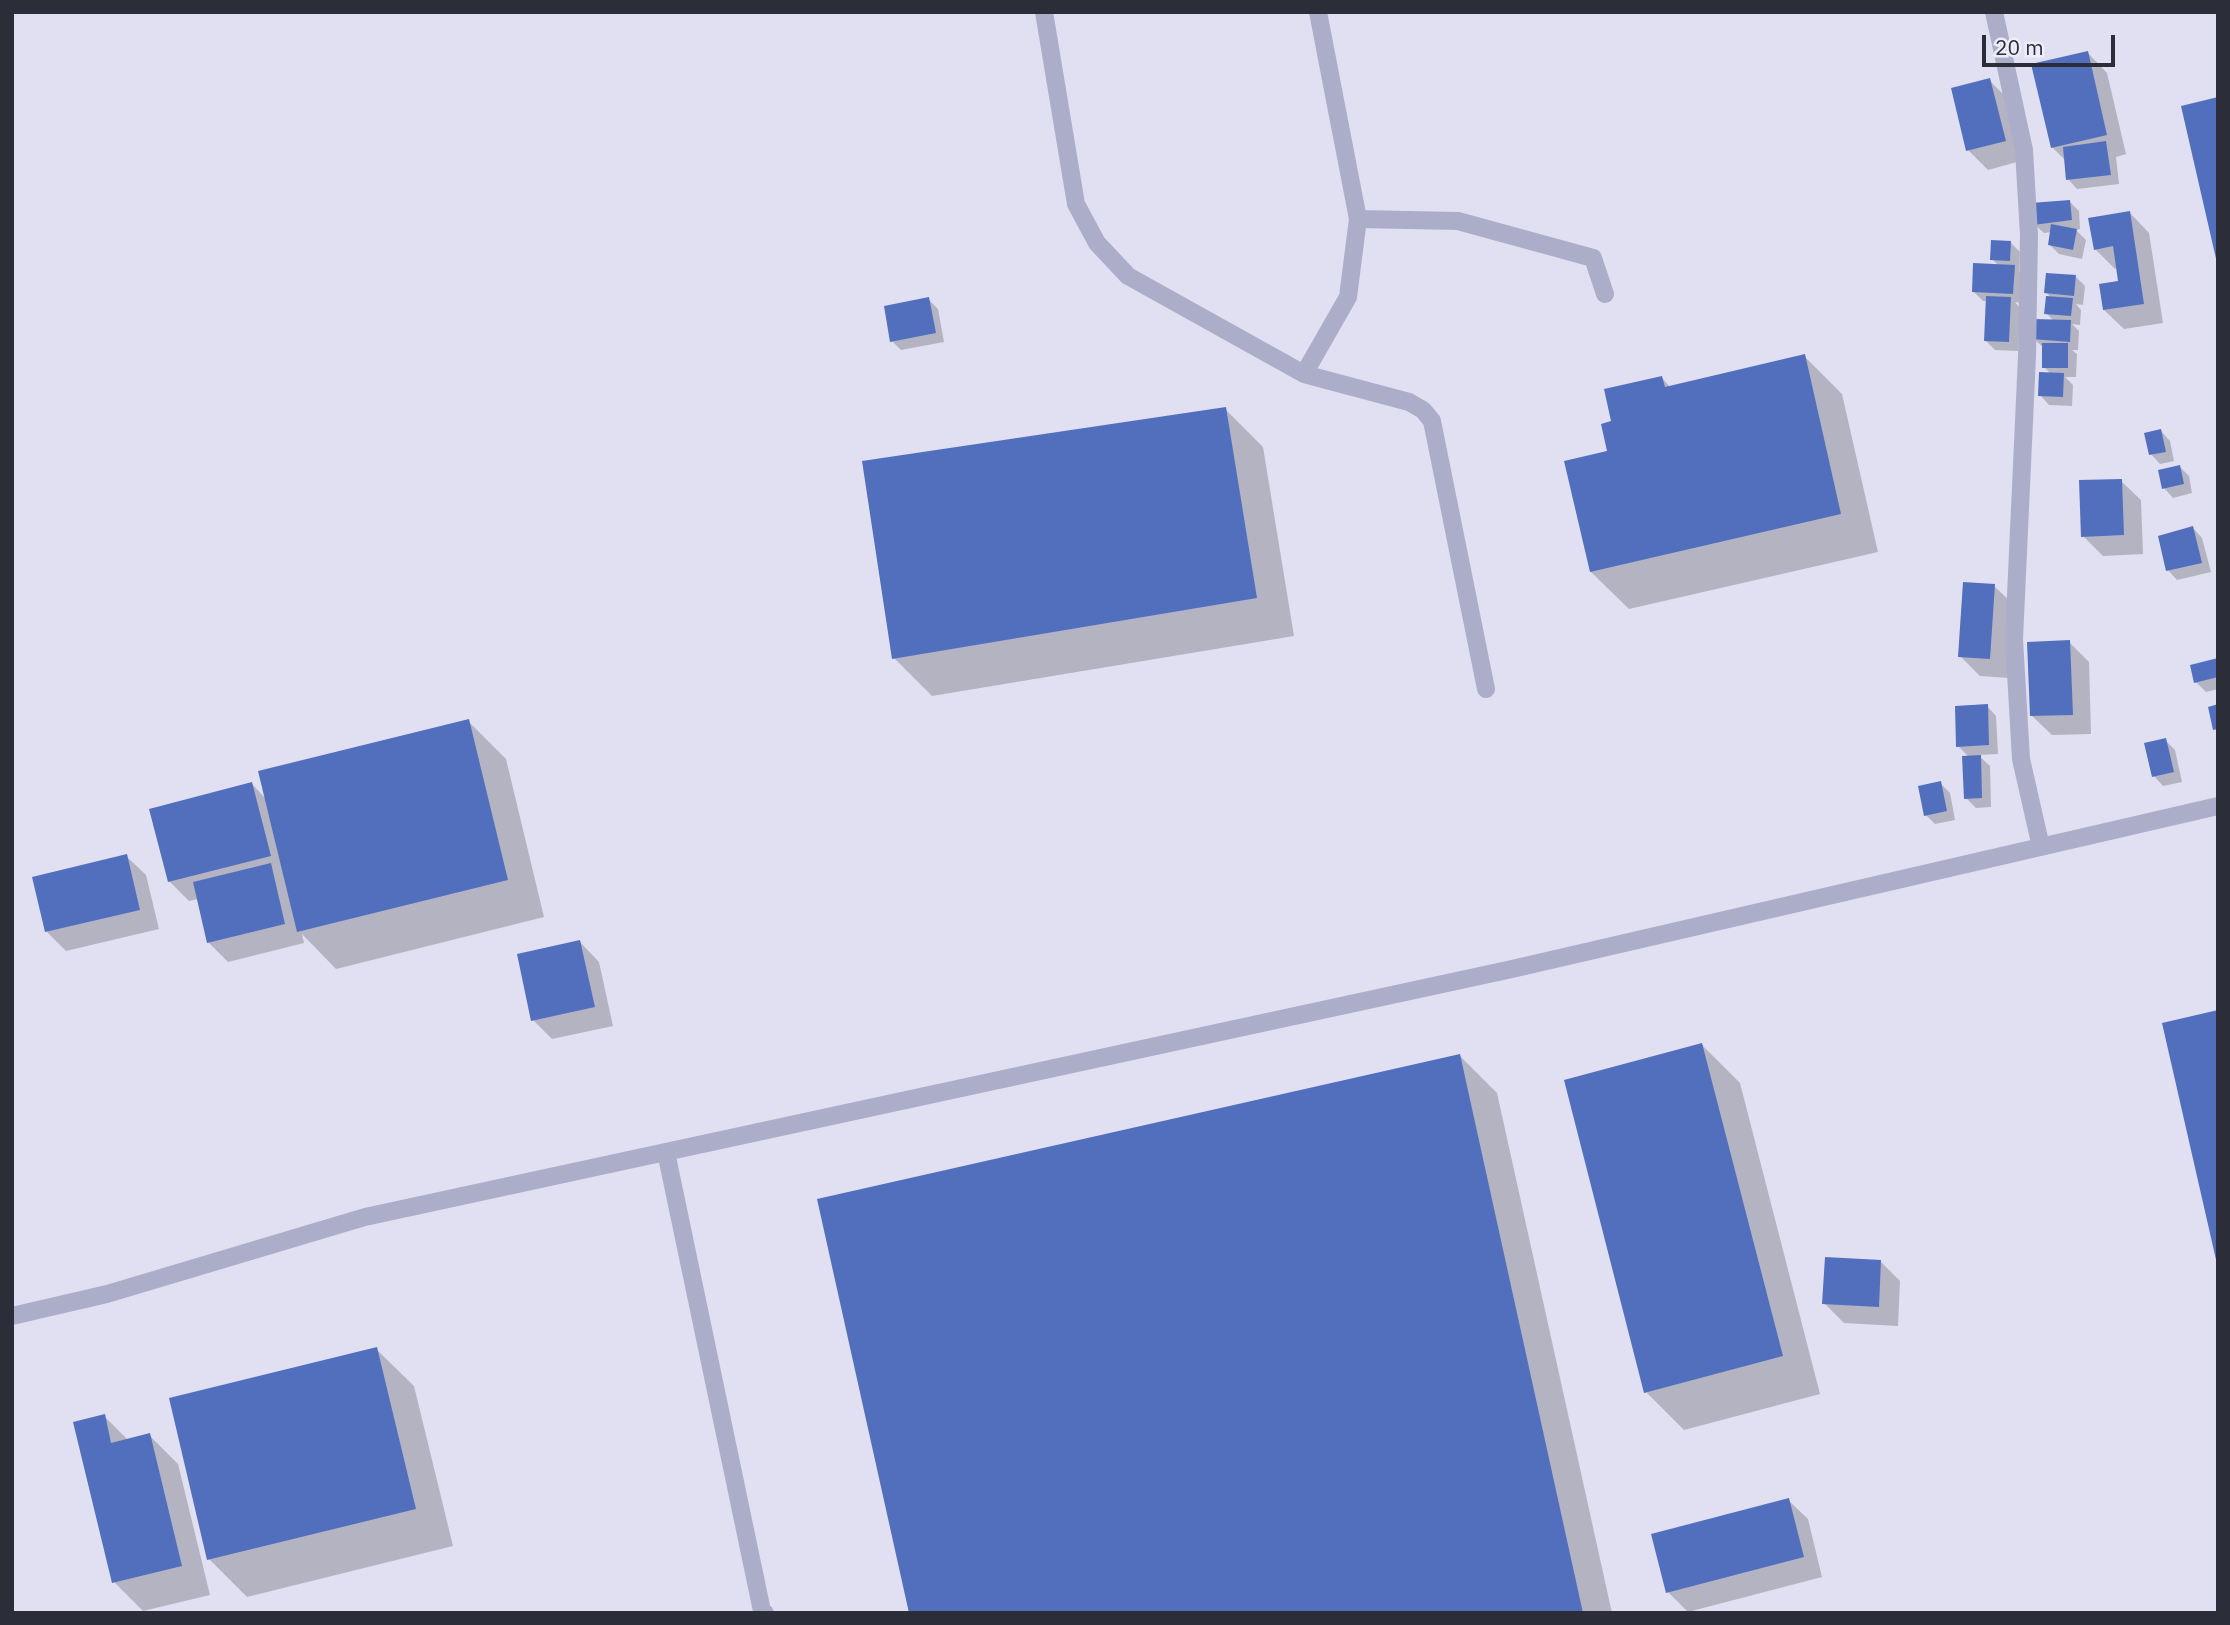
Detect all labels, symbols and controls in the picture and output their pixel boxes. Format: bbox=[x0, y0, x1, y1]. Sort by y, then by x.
scale bar bbox=[1985, 21, 2118, 65]
text: 20 m bbox=[1995, 33, 2044, 61]

